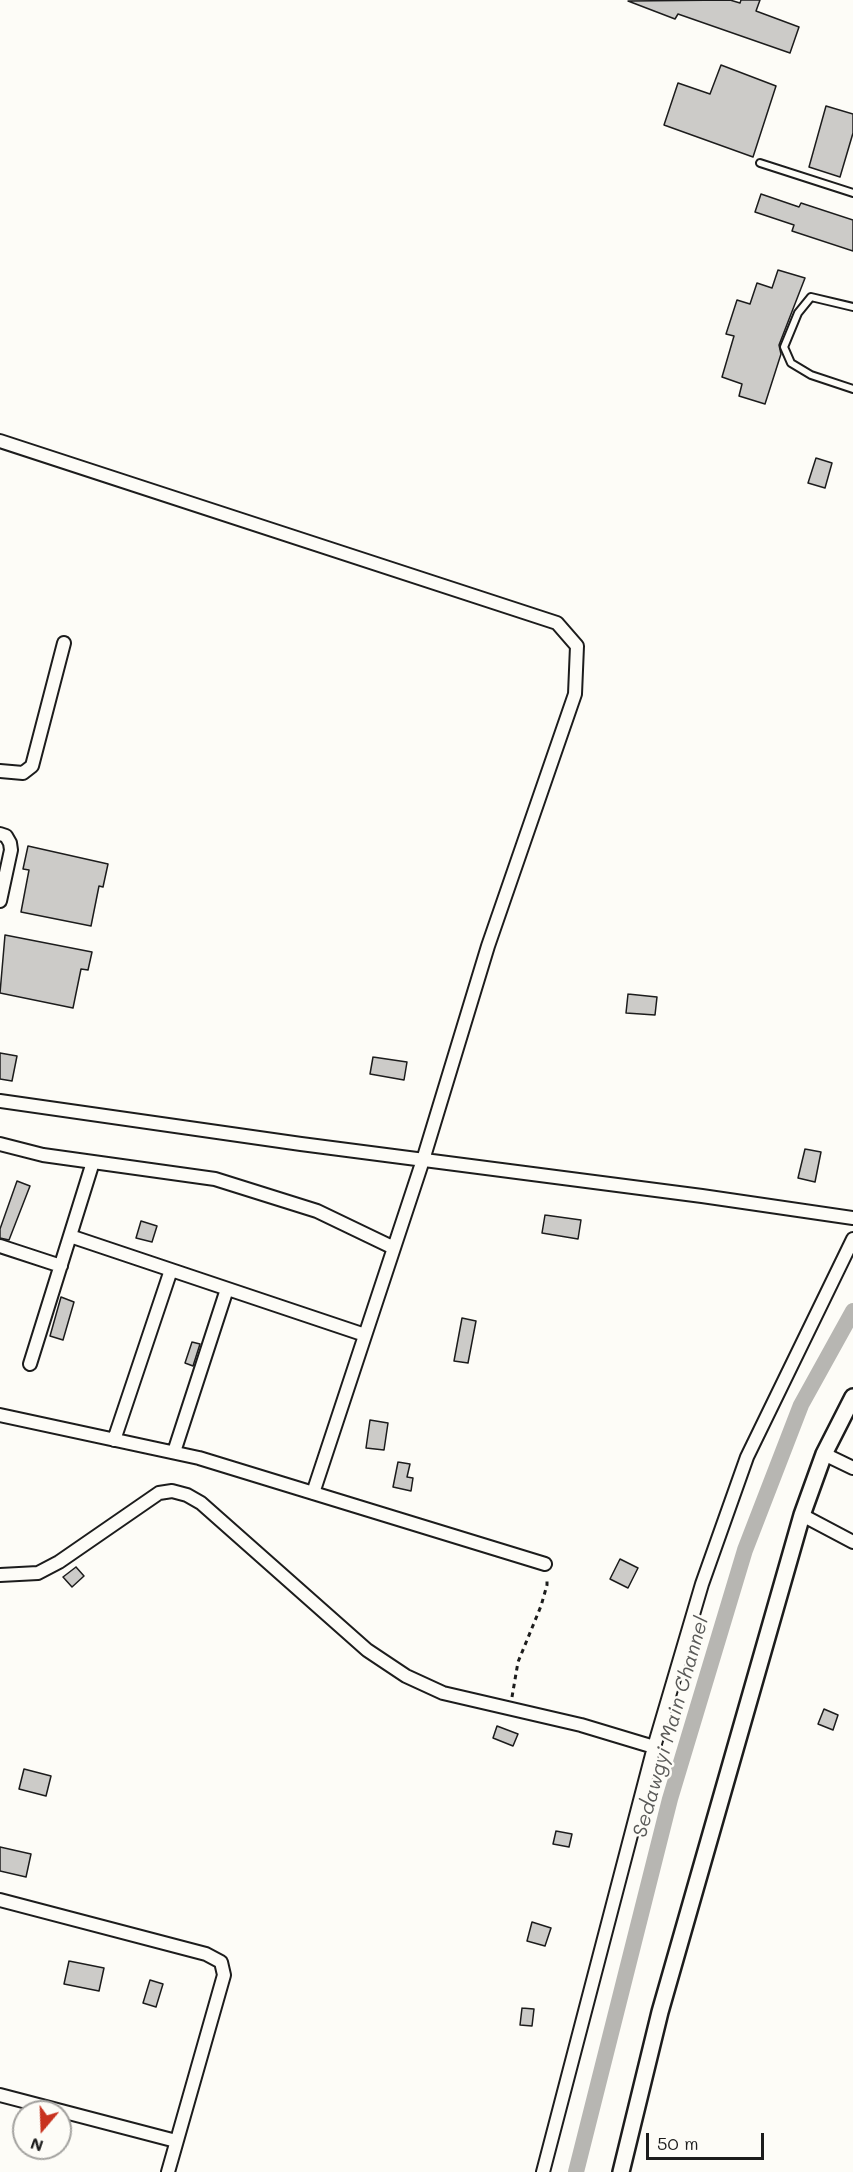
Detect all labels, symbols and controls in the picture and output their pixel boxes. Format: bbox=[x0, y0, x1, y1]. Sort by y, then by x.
water label: Sedawgyi Main Channel bbox=[628, 1614, 714, 1840]
north arrow bbox=[12, 2100, 72, 2160]
scale bar bbox=[649, 2121, 768, 2159]
text: 50 m bbox=[657, 2131, 699, 2155]
text: N bbox=[27, 2134, 46, 2158]

